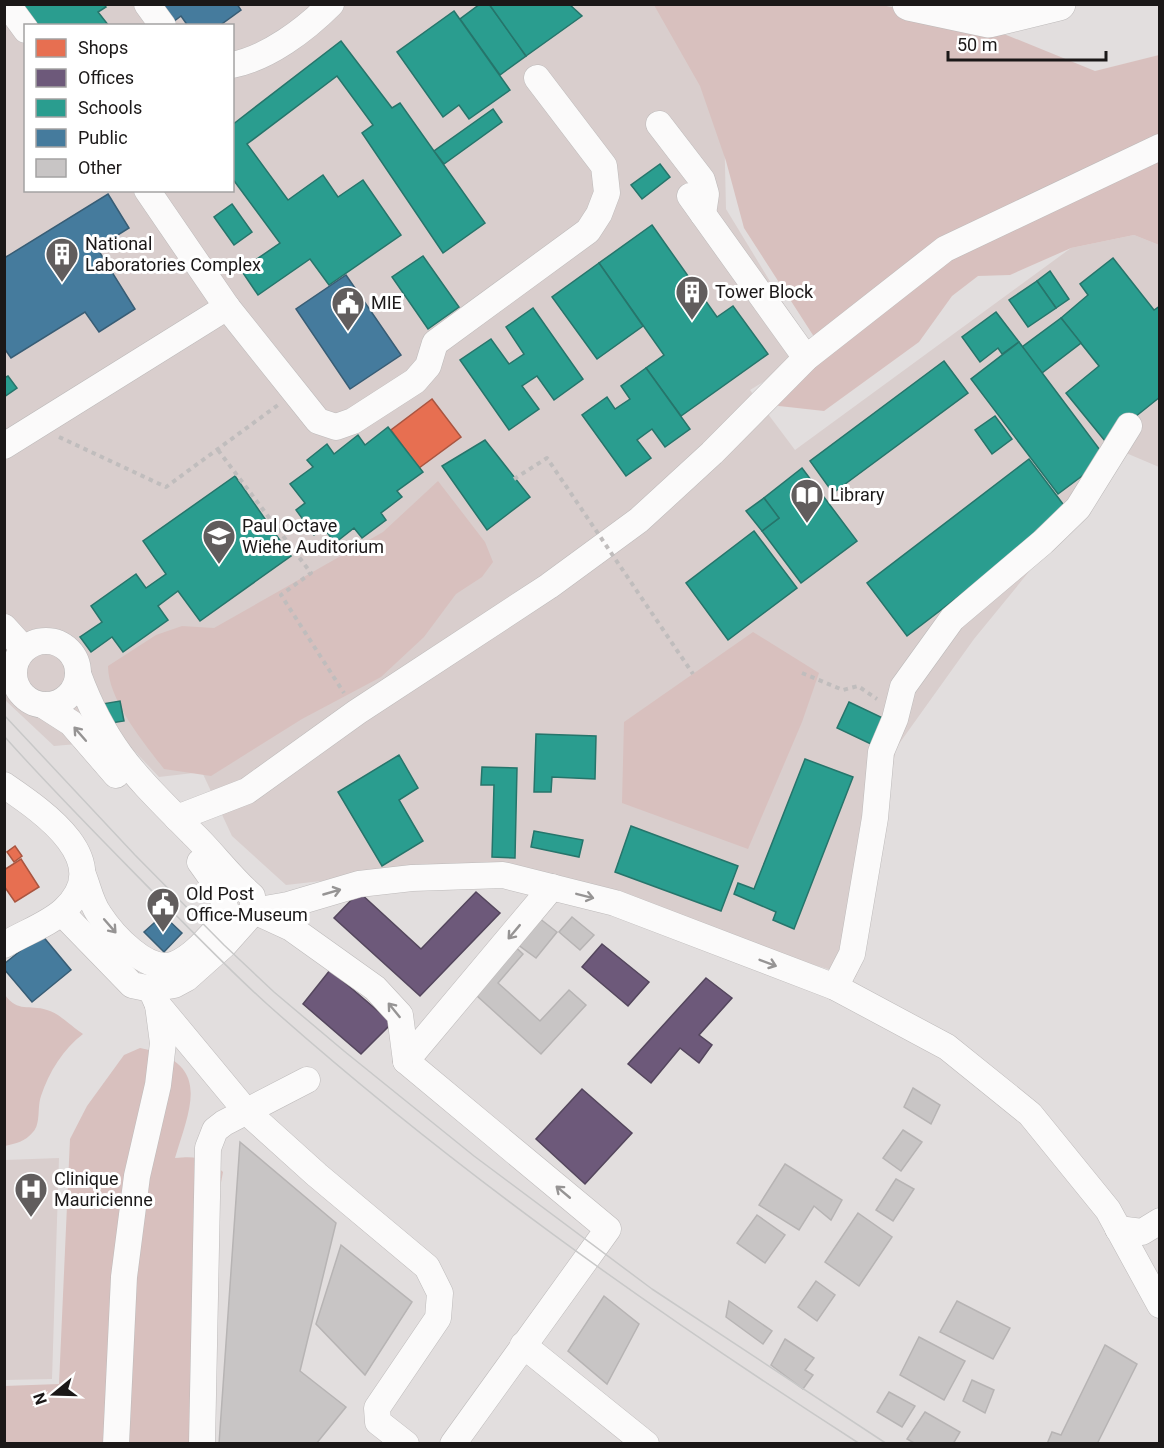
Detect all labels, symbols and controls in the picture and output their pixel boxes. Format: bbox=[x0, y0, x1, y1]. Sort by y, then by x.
legend bbox=[24, 24, 234, 192]
scale bar bbox=[948, 24, 1106, 62]
text: 50 m bbox=[957, 34, 997, 55]
text: Shops bbox=[78, 37, 128, 58]
text: Offices bbox=[78, 67, 134, 88]
text: Schools bbox=[78, 97, 142, 118]
text: Public bbox=[78, 127, 128, 148]
text: Other bbox=[78, 157, 122, 178]
place label: National Laboratories Complex bbox=[85, 233, 261, 275]
building icon: National Laboratories Complex bbox=[44, 236, 80, 283]
building icon: Tower Block bbox=[674, 274, 710, 321]
place label: Tower Block bbox=[715, 281, 814, 302]
public building icon: MIE bbox=[330, 285, 366, 332]
place label: MIE bbox=[371, 292, 402, 313]
library icon: Library bbox=[789, 477, 825, 524]
place label: Library bbox=[830, 484, 885, 505]
place label: Paul Octave Wiehe Auditorium bbox=[242, 515, 384, 557]
school or university icon: Paul Octave Wiehe Auditorium bbox=[201, 518, 237, 565]
one-way arrow bbox=[73, 727, 87, 742]
place label: Old Post Office-Museum bbox=[186, 883, 308, 925]
public building icon: Old Post Office-Museum bbox=[145, 886, 181, 933]
one-way arrow bbox=[322, 886, 341, 897]
one-way arrow bbox=[576, 890, 595, 902]
one-way arrow bbox=[103, 918, 116, 934]
one-way arrow bbox=[508, 924, 521, 940]
one-way arrow bbox=[758, 958, 777, 969]
one-way arrow bbox=[387, 1002, 400, 1018]
place label: Clinique Mauricienne bbox=[54, 1168, 153, 1210]
hospital icon: Clinique Mauricienne bbox=[13, 1171, 49, 1218]
one-way arrow bbox=[555, 1185, 571, 1198]
north arrow bbox=[24, 1364, 84, 1424]
text: N bbox=[29, 1390, 51, 1407]

